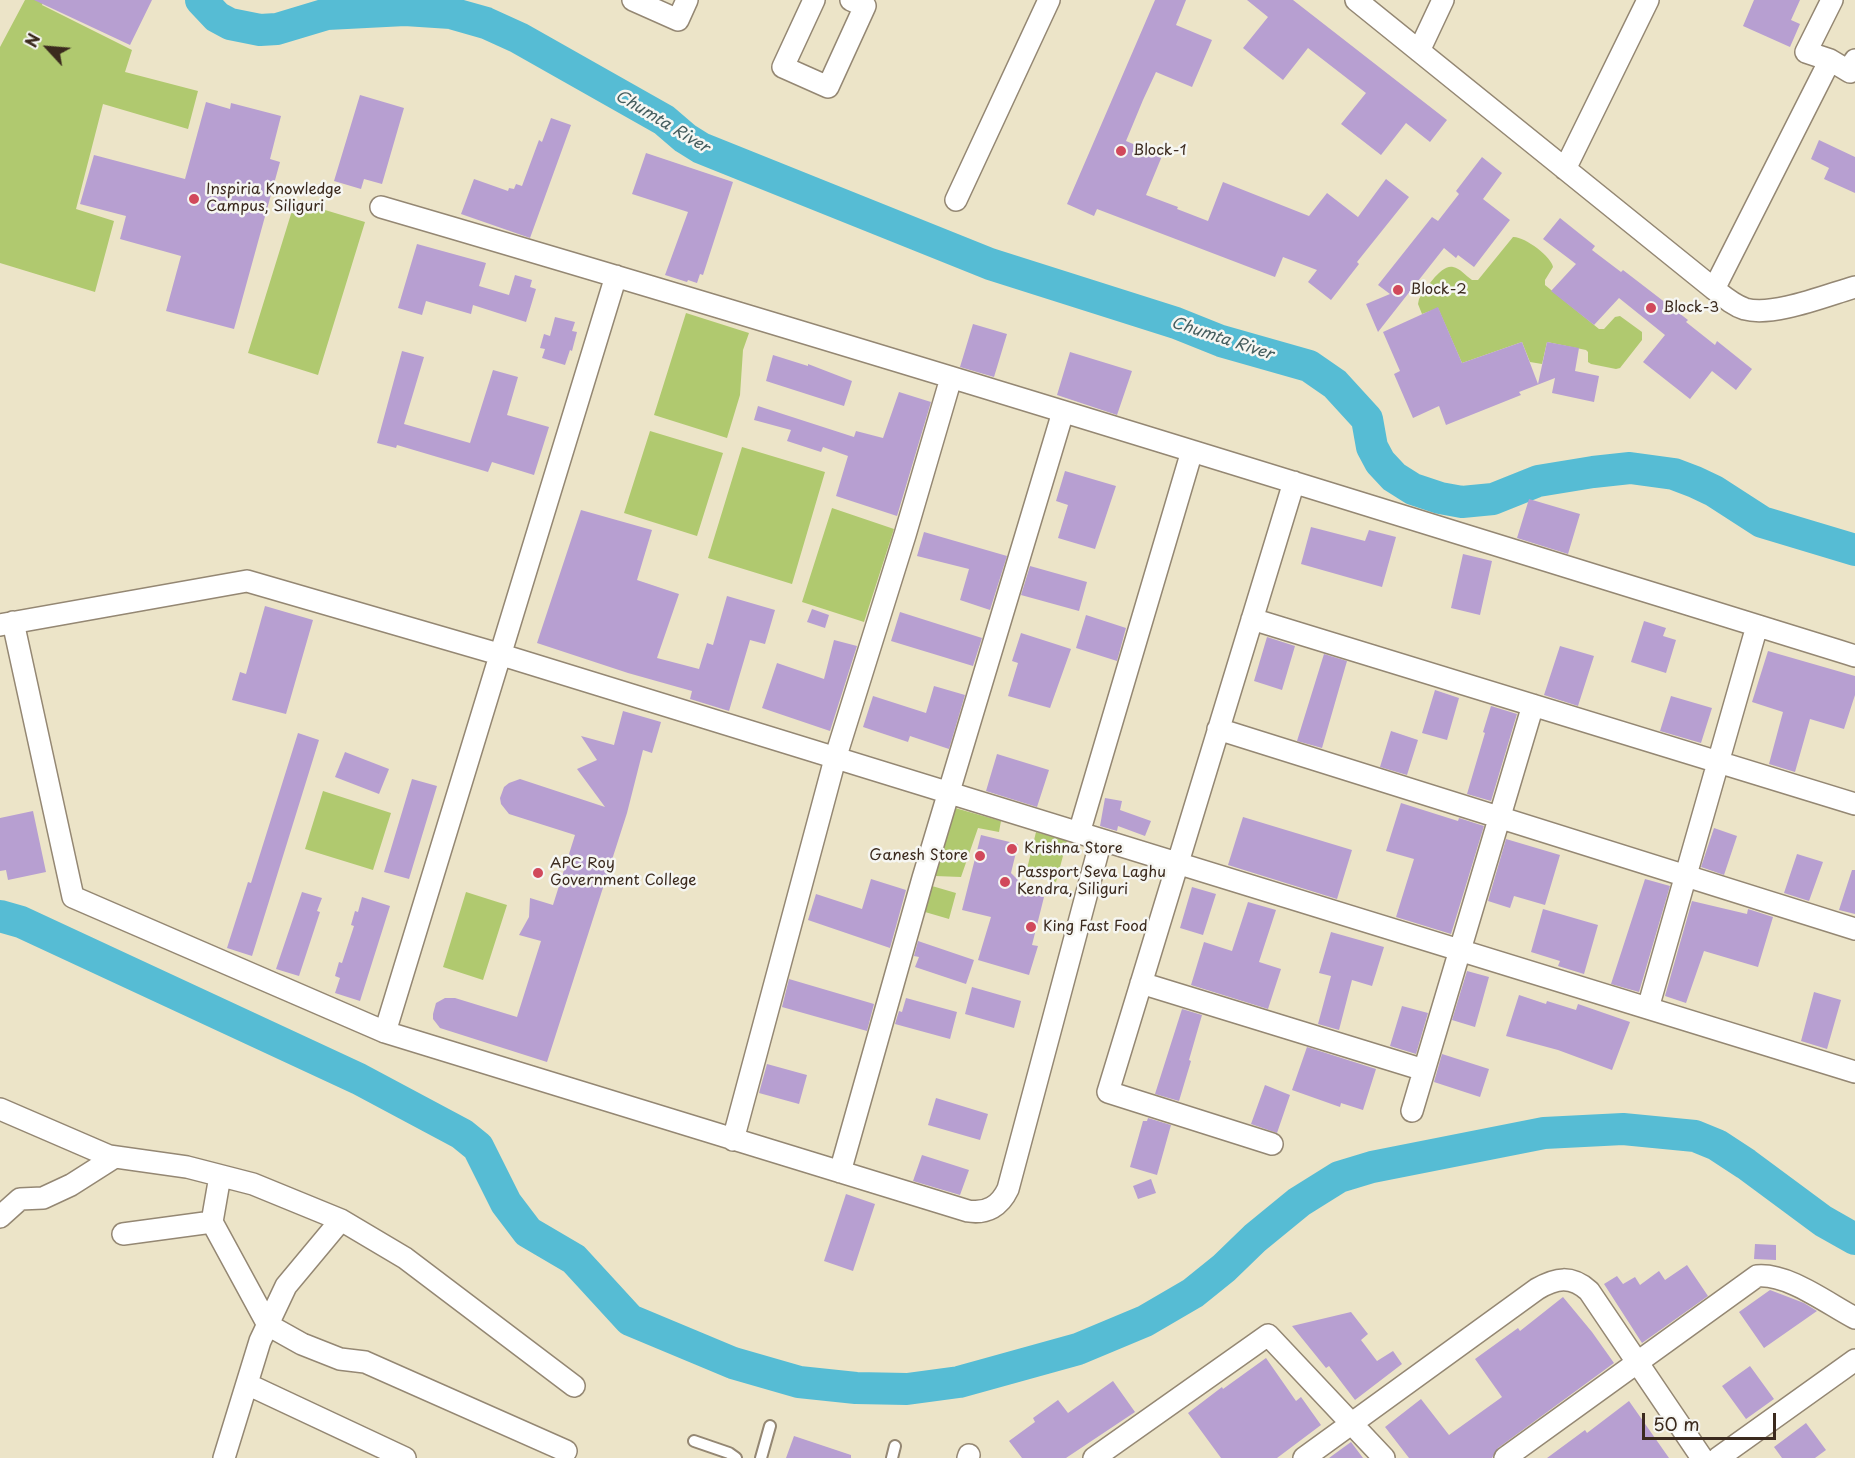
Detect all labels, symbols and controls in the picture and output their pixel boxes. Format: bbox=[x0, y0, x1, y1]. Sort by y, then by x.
north arrow bbox=[18, 18, 78, 78]
text: N bbox=[18, 29, 45, 51]
water label: Chumta River bbox=[612, 86, 712, 158]
place label: Block-1 bbox=[1133, 142, 1186, 160]
marker: Block-1 bbox=[1114, 144, 1128, 158]
place label: Inspiria Knowledge Campus, Siliguri bbox=[206, 181, 342, 216]
marker: Inspiria Knowledge Campus, Siliguri bbox=[187, 192, 201, 206]
place label: Block-2 bbox=[1410, 281, 1467, 299]
marker: Block-2 bbox=[1391, 283, 1405, 297]
place label: Block-3 bbox=[1663, 299, 1719, 317]
marker: Block-3 bbox=[1644, 301, 1658, 315]
water label: Chumta River bbox=[1169, 313, 1275, 365]
place label: Krishna Store bbox=[1024, 840, 1123, 858]
marker: Krishna Store bbox=[1005, 842, 1019, 856]
place label: Ganesh Store bbox=[869, 847, 968, 865]
marker: Ganesh Store bbox=[973, 849, 987, 863]
place label: APC Roy Government College bbox=[550, 855, 696, 890]
place label: Passport Seva Laghu Kendra, Siliguri bbox=[1017, 864, 1166, 899]
marker: APC Roy Government College bbox=[531, 866, 545, 880]
marker: Passport Seva Laghu Kendra, Siliguri bbox=[998, 875, 1012, 889]
place label: King Fast Food bbox=[1043, 918, 1148, 936]
marker: King Fast Food bbox=[1024, 920, 1038, 934]
scale bar bbox=[1645, 1401, 1778, 1439]
text: 50 m bbox=[1653, 1410, 1700, 1437]

